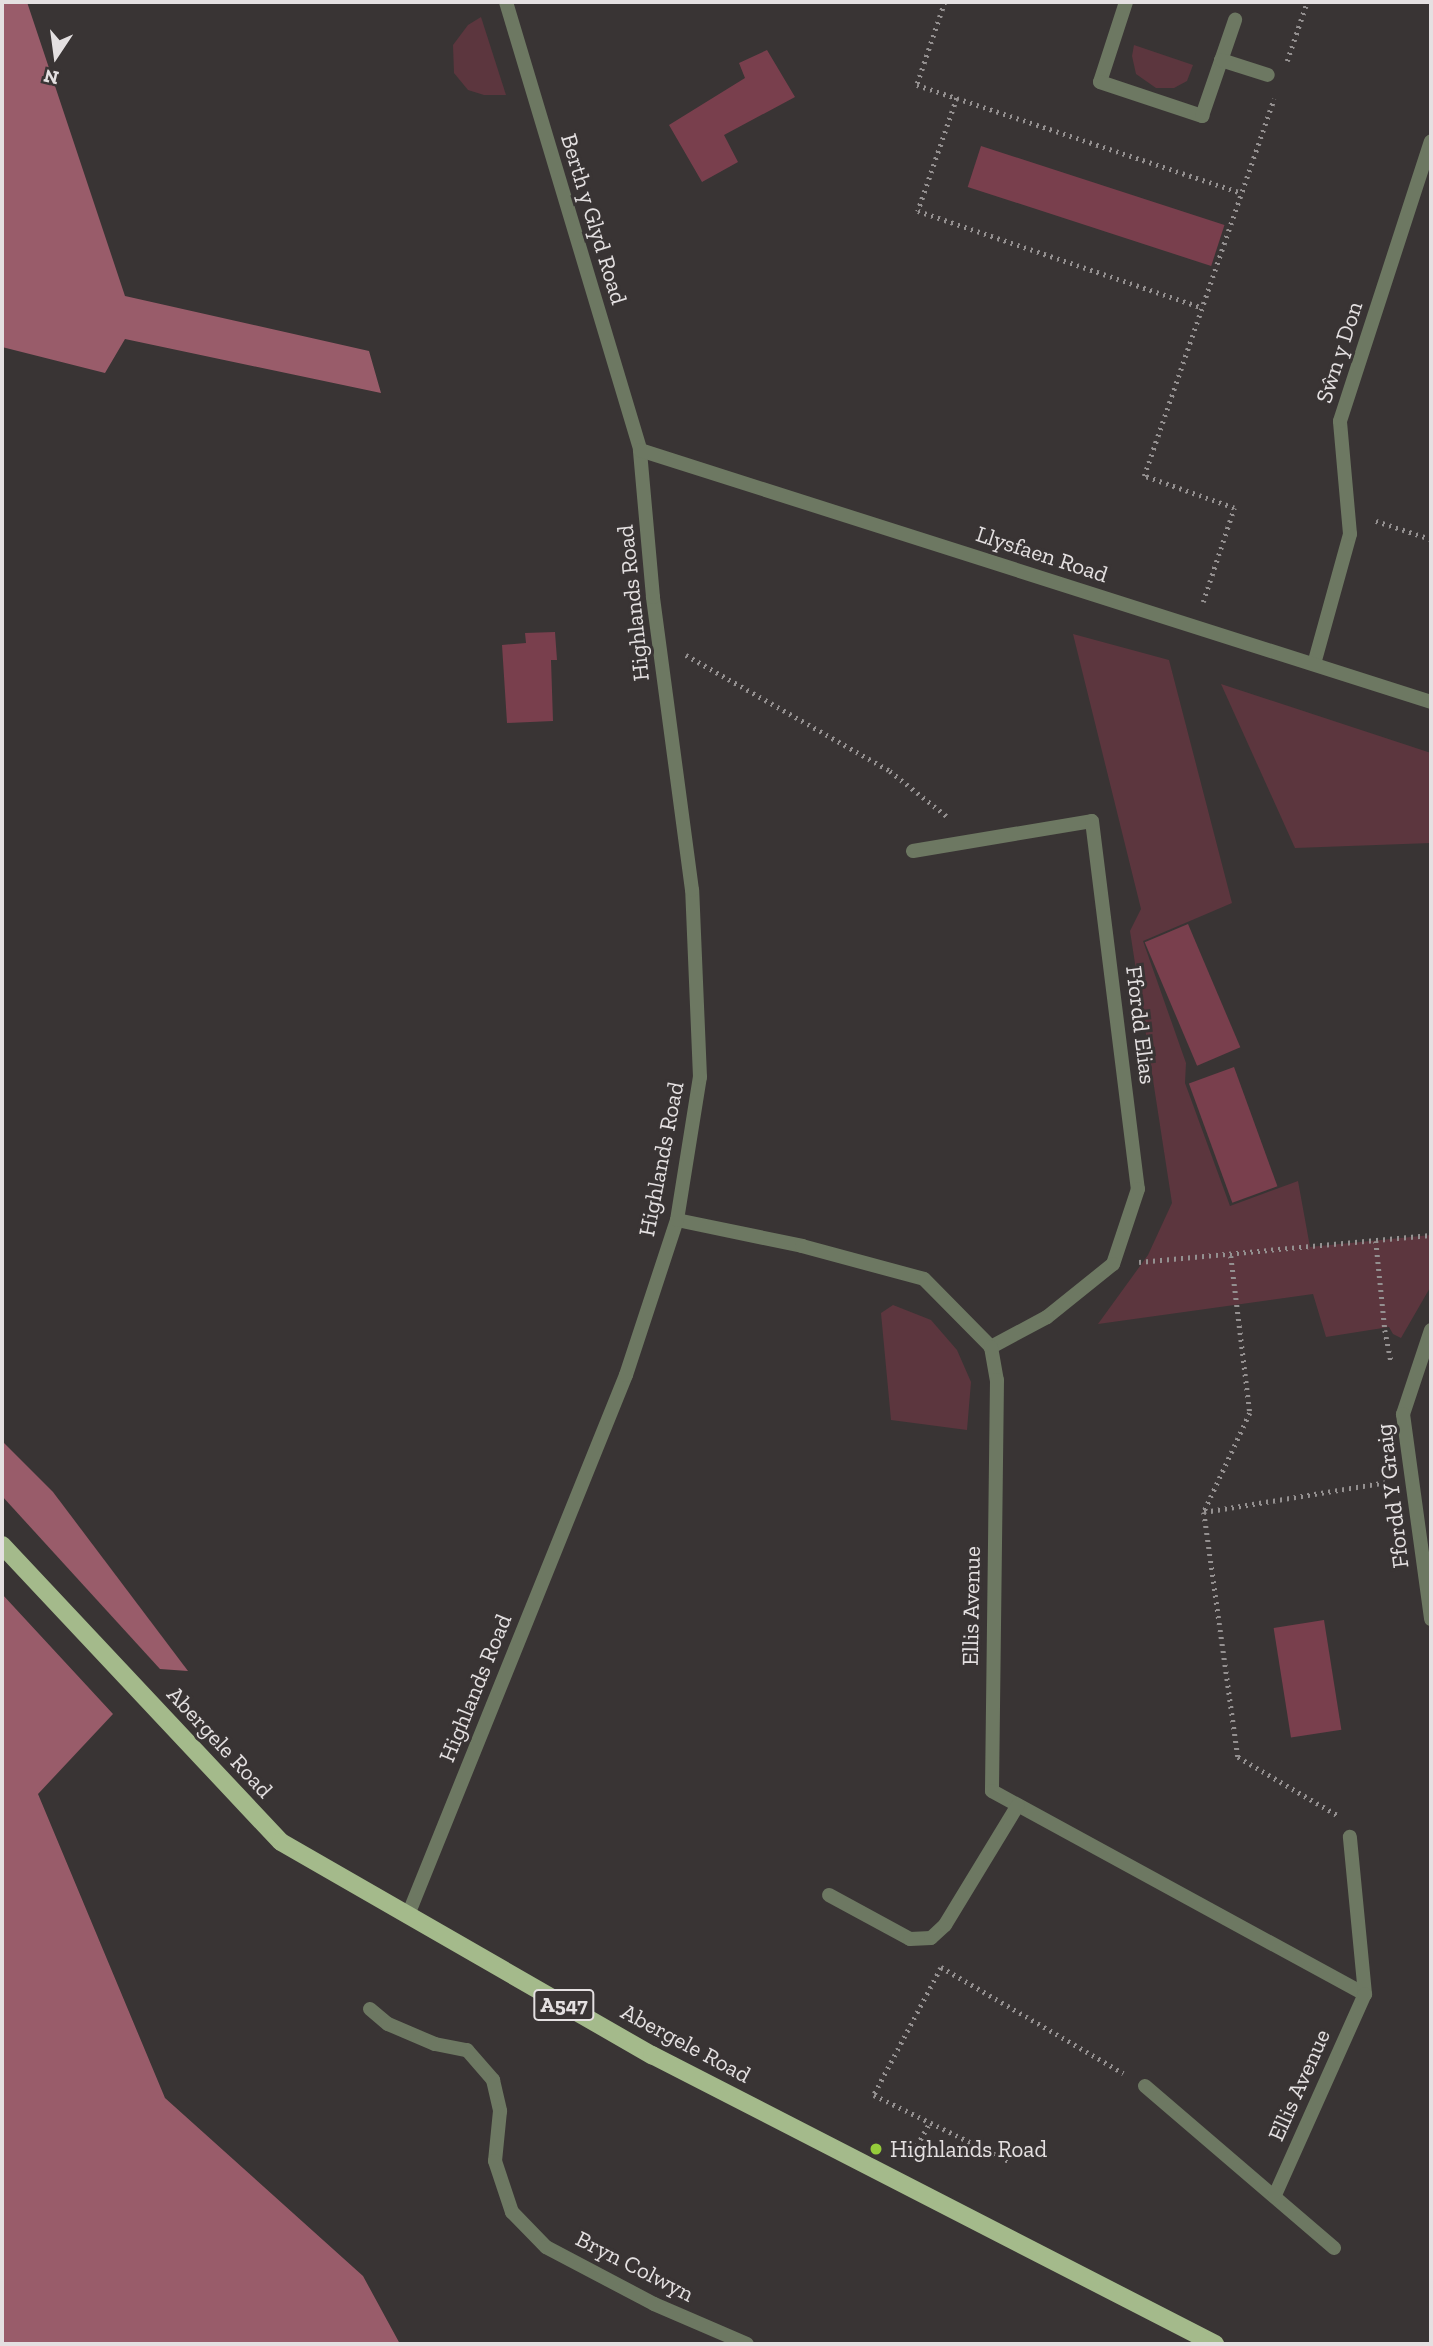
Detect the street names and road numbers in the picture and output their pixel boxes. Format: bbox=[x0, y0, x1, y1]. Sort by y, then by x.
street label: Berth y Glyd Road bbox=[555, 130, 633, 308]
street label: Sŵn y Don bbox=[1309, 297, 1369, 407]
street label: Llysfaen Road bbox=[973, 520, 1111, 588]
street label: Highlands Road bbox=[611, 523, 655, 683]
street label: Ffordd Elias bbox=[1120, 964, 1162, 1086]
street label: Highlands Road bbox=[632, 1079, 690, 1239]
street label: Ffordd Y Graig bbox=[1369, 1421, 1415, 1571]
street label: Ellis Avenue bbox=[956, 1546, 986, 1666]
street label: Highlands Road bbox=[433, 1610, 517, 1766]
street label: Abergele Road bbox=[161, 1680, 279, 1804]
road number: A547 bbox=[532, 1988, 596, 2022]
street label: Abergele Road bbox=[617, 1997, 755, 2089]
street label: Ellis Avenue bbox=[1262, 2024, 1336, 2146]
street label: Bryn Colwyn bbox=[571, 2224, 699, 2308]

